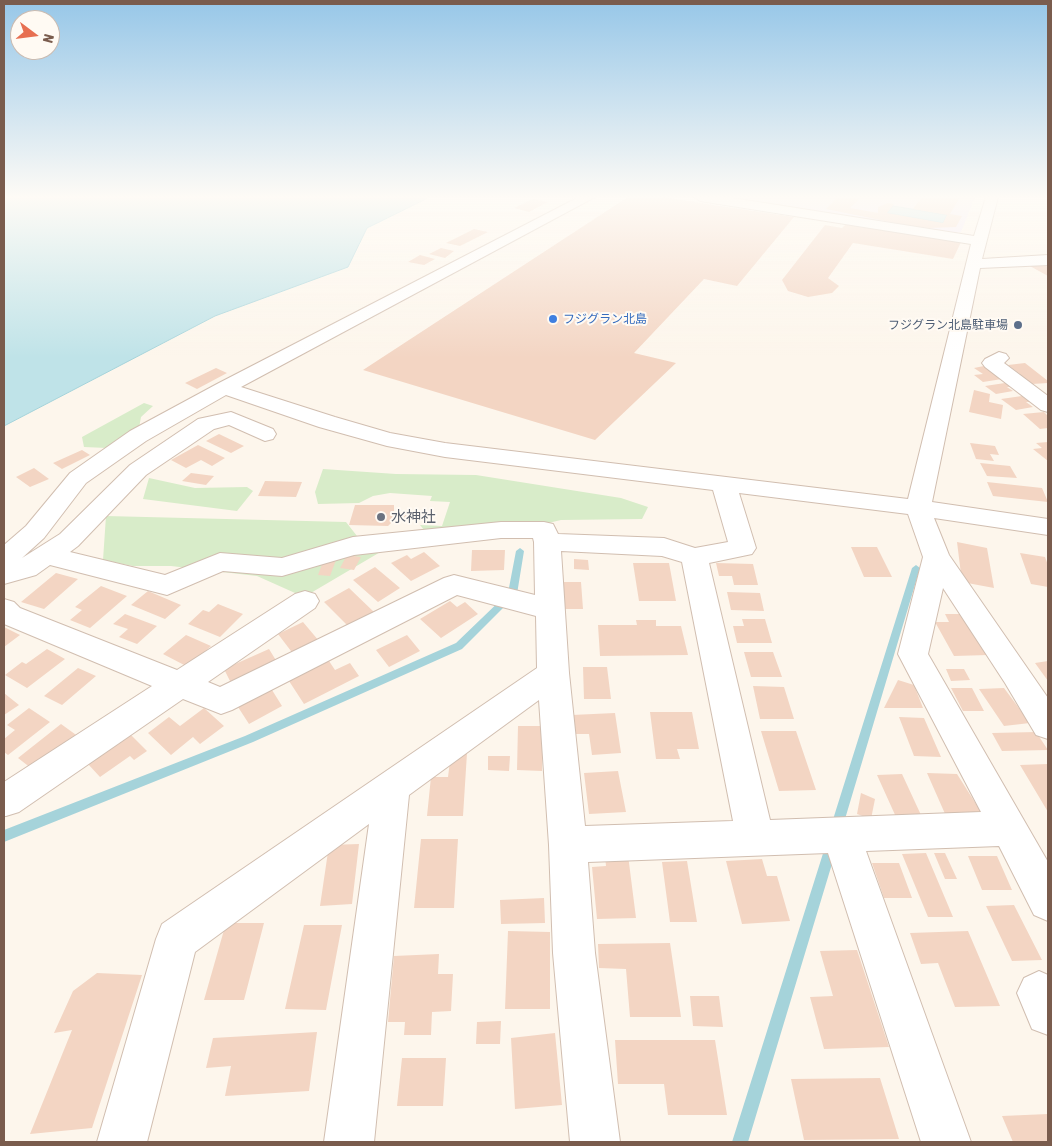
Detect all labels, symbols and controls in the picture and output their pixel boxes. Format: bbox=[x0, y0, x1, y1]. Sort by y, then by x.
north arrow bbox=[10, 10, 60, 60]
text: N bbox=[40, 33, 57, 45]
place label: フジグラン北島 bbox=[563, 312, 647, 326]
marker: フジグラン北島 bbox=[547, 313, 559, 325]
place label: フジグラン北島駐車場 bbox=[888, 318, 1008, 332]
marker: フジグラン北島駐車場 bbox=[1012, 319, 1024, 331]
place label: 水神社 bbox=[391, 508, 436, 526]
marker: 水神社 bbox=[375, 511, 387, 523]

